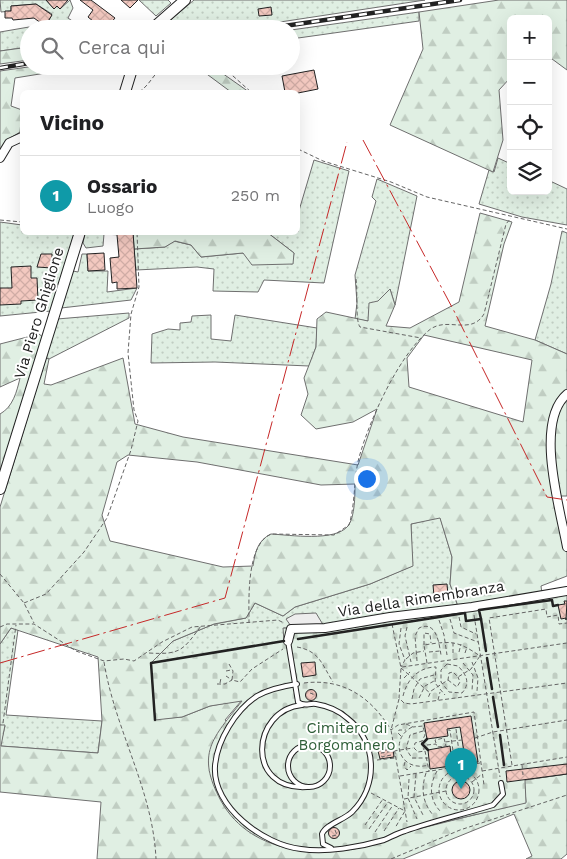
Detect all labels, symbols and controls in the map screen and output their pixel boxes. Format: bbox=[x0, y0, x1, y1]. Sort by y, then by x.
map controls bbox=[507, 15, 552, 195]
button: + bbox=[507, 15, 552, 60]
search box bbox=[20, 20, 300, 75]
icon: search bbox=[38, 34, 66, 62]
text: Cerca qui bbox=[78, 36, 166, 59]
button: − bbox=[507, 60, 552, 105]
button: locate bbox=[507, 105, 552, 150]
text: Vicino bbox=[40, 110, 104, 135]
button: layers bbox=[507, 150, 552, 195]
text: Ossario bbox=[87, 175, 157, 198]
text: 1 bbox=[53, 186, 59, 205]
text: 250 m bbox=[231, 186, 280, 205]
text: Luogo bbox=[87, 198, 134, 217]
street label: Via Piero Ghiglione bbox=[10, 245, 68, 381]
your location bbox=[354, 466, 380, 492]
street label: Via della Rimembranza bbox=[337, 577, 506, 621]
park label: Cimitero di Borgomanero bbox=[298, 719, 396, 754]
pin: 1 bbox=[445, 748, 477, 789]

